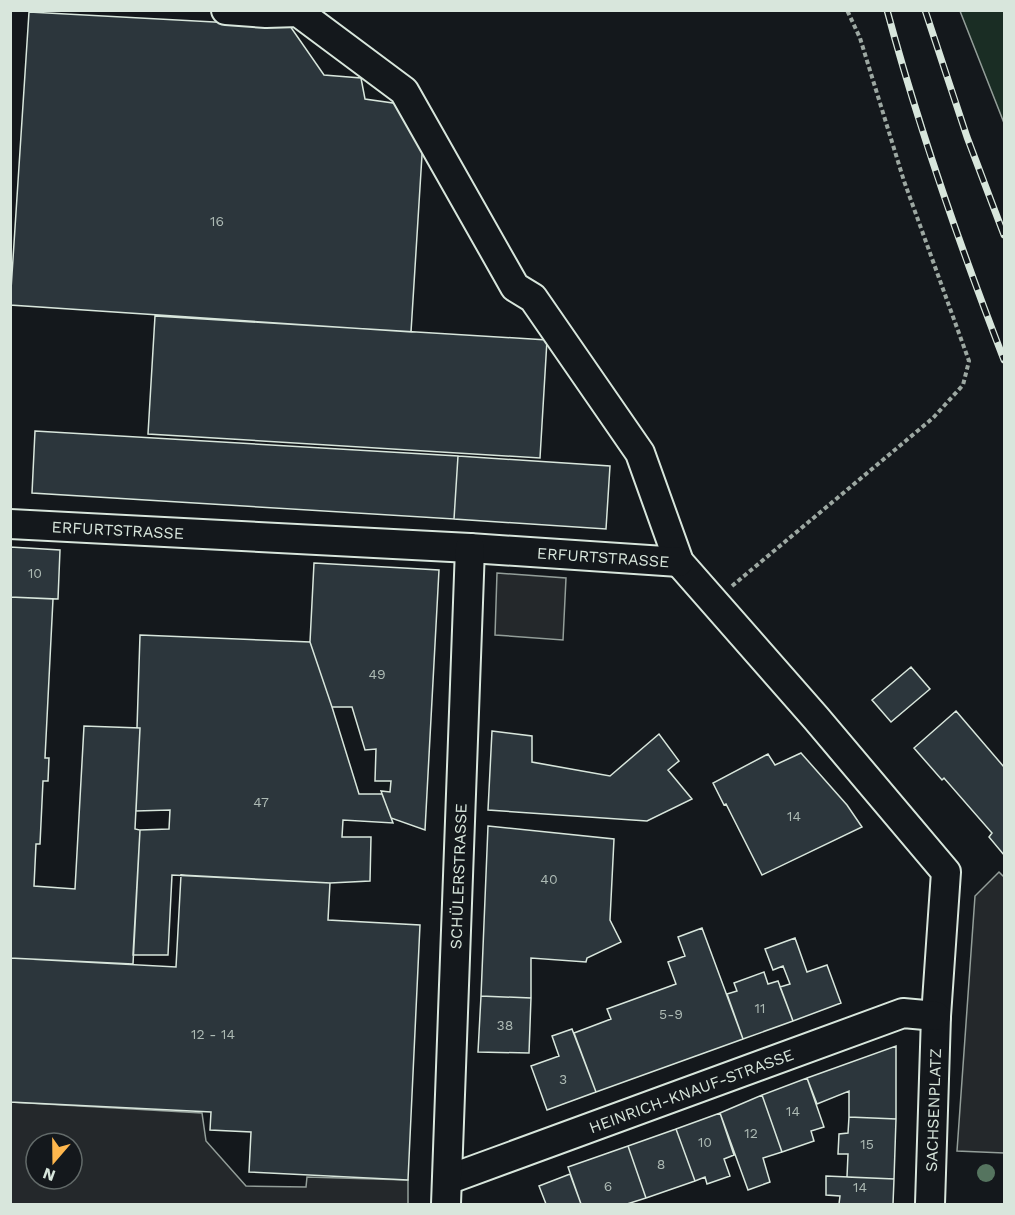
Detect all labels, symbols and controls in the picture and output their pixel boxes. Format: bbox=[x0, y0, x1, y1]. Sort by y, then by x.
house number: 16 bbox=[210, 213, 224, 229]
street label: ERFURTSTRASSE bbox=[51, 517, 185, 543]
street label: ERFURTSTRASSE bbox=[536, 543, 670, 571]
house number: 10 bbox=[28, 565, 42, 581]
house number: 49 bbox=[368, 666, 386, 682]
house number: 47 bbox=[253, 794, 269, 810]
street label: SCHÜLERSTRASSE bbox=[446, 803, 471, 950]
house number: 14 bbox=[787, 808, 801, 824]
house number: 40 bbox=[540, 871, 558, 887]
house number: 11 bbox=[755, 1000, 765, 1016]
house number: 5-9 bbox=[659, 1006, 683, 1022]
house number: 38 bbox=[497, 1017, 513, 1033]
house number: 12 - 14 bbox=[191, 1026, 235, 1042]
street label: HEINRICH-KNAUF-STRASSE bbox=[586, 1045, 796, 1137]
street label: SACHSENPLATZ bbox=[922, 1048, 945, 1172]
house number: 3 bbox=[559, 1071, 567, 1087]
house number: 14 bbox=[786, 1103, 800, 1119]
house number: 12 bbox=[744, 1125, 758, 1141]
north arrow bbox=[24, 1131, 84, 1191]
house number: 10 bbox=[698, 1134, 712, 1150]
house number: 15 bbox=[860, 1136, 874, 1152]
house number: 8 bbox=[657, 1156, 665, 1172]
text: N bbox=[40, 1164, 58, 1186]
house number: 6 bbox=[604, 1178, 612, 1194]
house number: 14 bbox=[853, 1179, 867, 1195]

